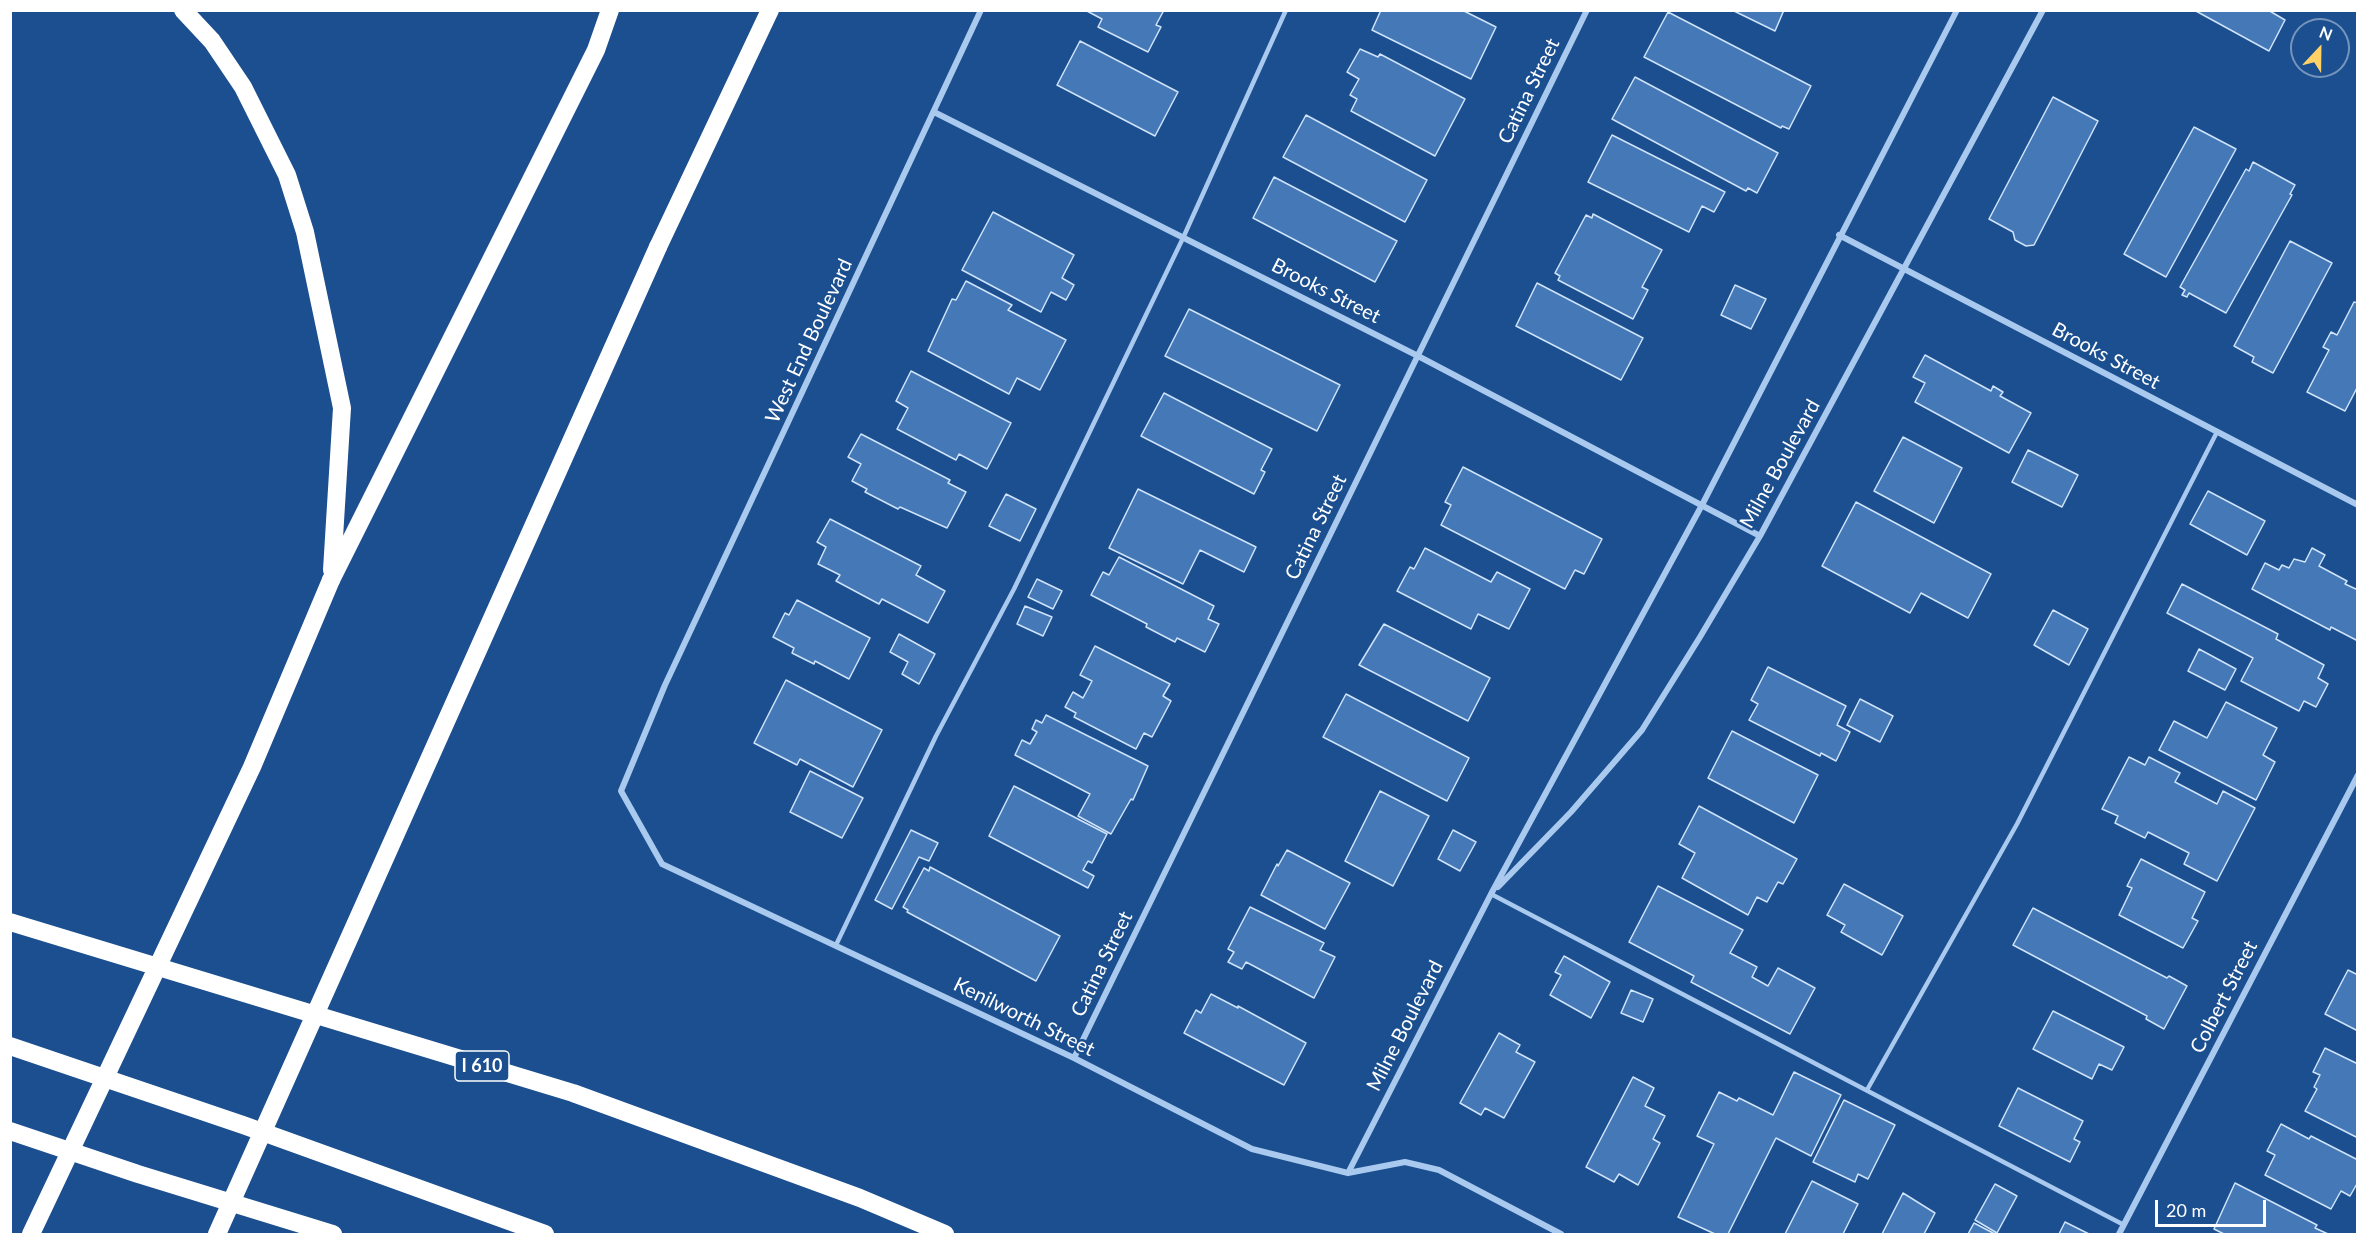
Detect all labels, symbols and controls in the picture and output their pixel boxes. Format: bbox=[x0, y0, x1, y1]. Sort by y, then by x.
north arrow bbox=[2290, 18, 2350, 78]
text: N bbox=[2317, 22, 2335, 44]
street label: Catina Street bbox=[1493, 34, 1565, 148]
street label: Brooks Street bbox=[1268, 253, 1384, 329]
street label: West End Boulevard bbox=[760, 255, 858, 427]
street label: Brooks Street bbox=[2048, 318, 2164, 394]
street label: Milne Boulevard bbox=[1735, 396, 1825, 532]
street label: Catina Street bbox=[1280, 470, 1352, 584]
street label: Catina Street bbox=[1066, 907, 1138, 1021]
street label: Colbert Street bbox=[2185, 937, 2263, 1057]
street label: Milne Boulevard bbox=[1362, 957, 1448, 1095]
street label: Kenilworth Street bbox=[950, 972, 1098, 1062]
road number: I 610 bbox=[455, 1051, 509, 1081]
scale bar bbox=[2158, 1188, 2269, 1226]
text: 20 m bbox=[2166, 1199, 2206, 1221]

